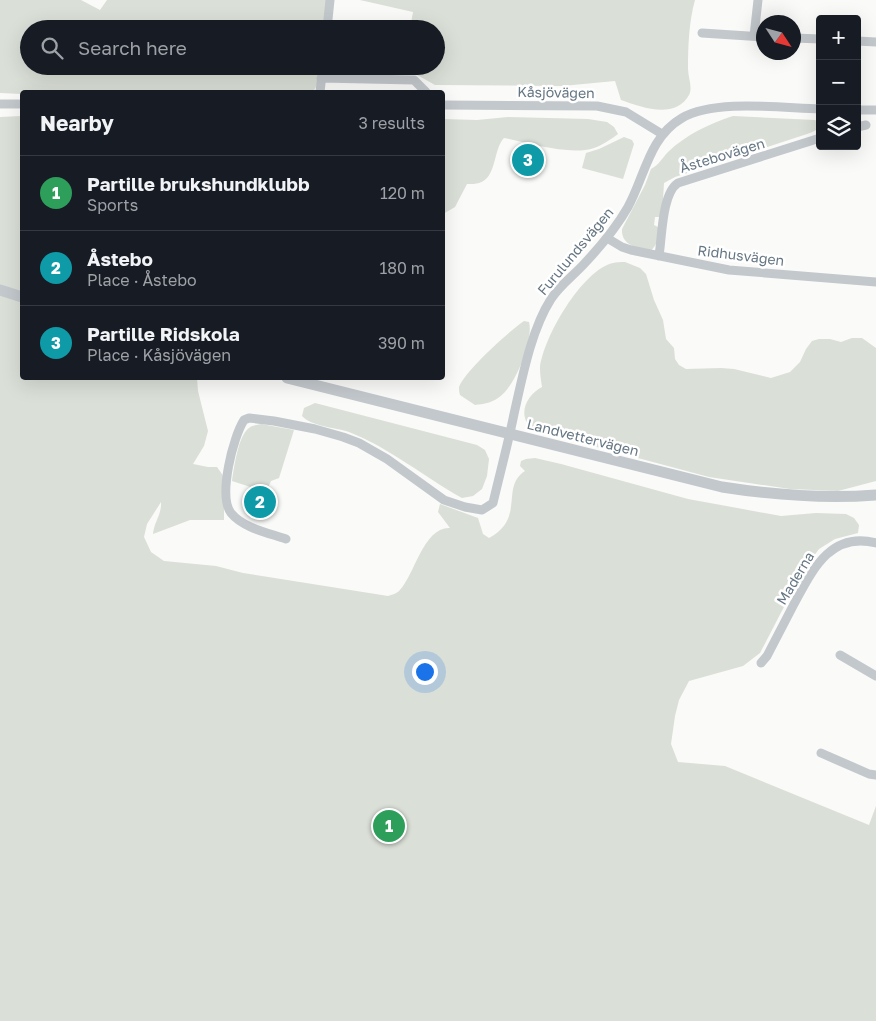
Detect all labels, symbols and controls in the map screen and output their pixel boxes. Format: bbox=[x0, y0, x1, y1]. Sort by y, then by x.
north arrow bbox=[756, 15, 801, 60]
map controls bbox=[816, 15, 861, 150]
button: + bbox=[816, 15, 861, 60]
search box bbox=[20, 20, 445, 75]
icon: search bbox=[38, 34, 66, 62]
text: Search here bbox=[78, 36, 187, 59]
button: − bbox=[816, 60, 861, 105]
street label: Kåsjövägen bbox=[517, 83, 595, 101]
button: layers bbox=[816, 105, 861, 150]
text: Nearby bbox=[40, 110, 114, 136]
text: 3 results bbox=[358, 113, 425, 133]
street label: Åstebovägen bbox=[677, 134, 767, 176]
pin: 3 bbox=[512, 141, 544, 179]
text: Partille brukshundklubb bbox=[87, 172, 310, 195]
text: 1 bbox=[52, 183, 60, 203]
text: 120 m bbox=[380, 183, 425, 203]
text: Sports bbox=[87, 195, 138, 215]
street label: Furulundsvägen bbox=[533, 204, 617, 298]
street label: Ridhusvägen bbox=[697, 241, 785, 269]
text: Åstebo bbox=[87, 247, 153, 270]
text: 2 bbox=[51, 258, 61, 278]
text: 180 m bbox=[379, 258, 425, 278]
text: Place · Åstebo bbox=[87, 270, 197, 290]
text: Partille Ridskola bbox=[87, 322, 240, 345]
text: 3 bbox=[51, 333, 61, 353]
text: 390 m bbox=[378, 333, 425, 353]
text: Place · Kåsjövägen bbox=[87, 345, 231, 365]
street label: Landvettervägen bbox=[525, 415, 641, 459]
pin: 2 bbox=[244, 483, 276, 521]
street label: Maderna bbox=[773, 548, 817, 608]
your location bbox=[412, 659, 438, 685]
pin: 1 bbox=[373, 807, 405, 845]

